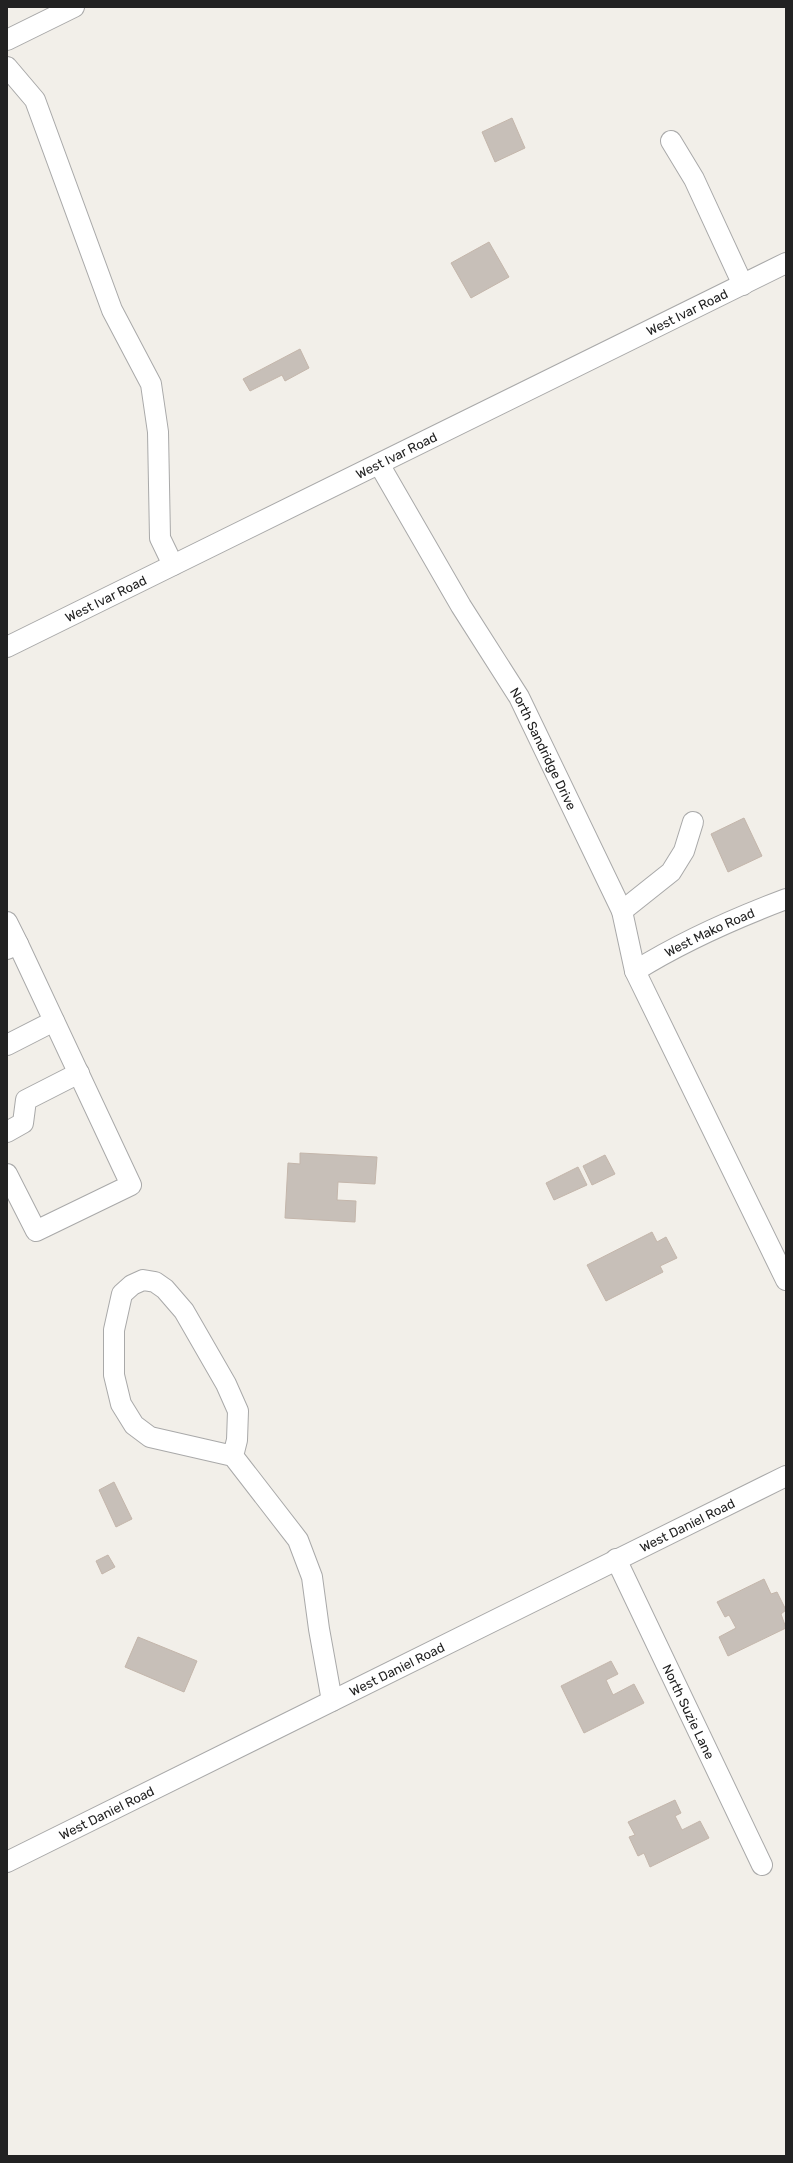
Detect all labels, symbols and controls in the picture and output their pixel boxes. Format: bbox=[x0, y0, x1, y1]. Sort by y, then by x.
street label: West Ivar Road bbox=[644, 286, 730, 339]
street label: West Ivar Road bbox=[353, 429, 440, 482]
street label: West Ivar Road bbox=[63, 572, 149, 625]
street label: North Sandridge Drive bbox=[507, 685, 579, 812]
street label: West Mako Road bbox=[662, 905, 757, 960]
street label: West Daniel Road bbox=[637, 1496, 737, 1555]
street label: West Daniel Road bbox=[347, 1639, 447, 1699]
street label: North Suzie Lane bbox=[659, 1662, 717, 1762]
street label: West Daniel Road bbox=[57, 1783, 157, 1843]

